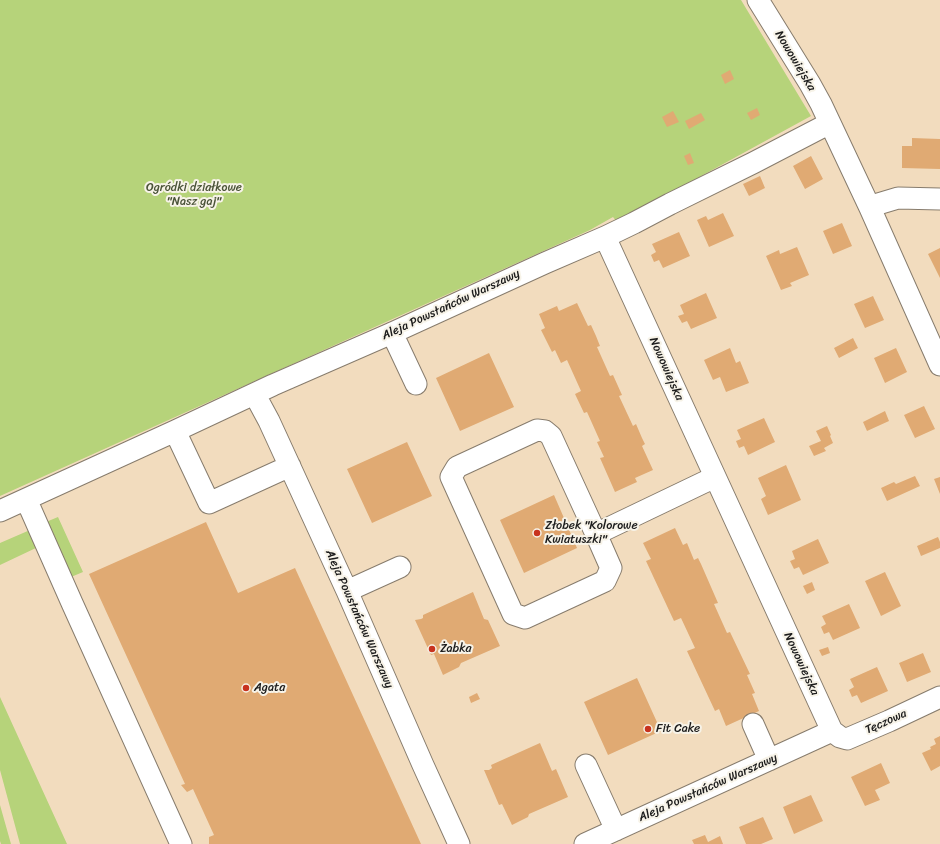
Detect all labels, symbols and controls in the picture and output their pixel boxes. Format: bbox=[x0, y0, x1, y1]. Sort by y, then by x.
street label: Nowowiejska bbox=[771, 28, 819, 94]
park label: Ogródki działkowe "Nasz gaj" bbox=[146, 181, 242, 209]
street label: Aleja Powstańców Warszawy bbox=[380, 267, 522, 343]
street label: Nowowiejska bbox=[646, 335, 686, 403]
place label: Złobek "Kolorowe Kwiatuszki" bbox=[545, 519, 638, 547]
marker: Złobek "Kolorowe Kwiatuszki" bbox=[532, 528, 542, 538]
street label: Aleja Powstańców Warszawy bbox=[322, 547, 396, 691]
street label: Nowowiejska bbox=[780, 630, 822, 698]
place label: Żabka bbox=[440, 642, 472, 656]
marker: Żabka bbox=[427, 644, 437, 654]
place label: Agata bbox=[254, 681, 285, 695]
marker: Agata bbox=[241, 683, 251, 693]
street label: Tęczowa bbox=[863, 707, 909, 737]
place label: Fit Cake bbox=[656, 722, 700, 736]
marker: Fit Cake bbox=[643, 724, 653, 734]
street label: Aleja Powstańców Warszawy bbox=[636, 751, 780, 825]

